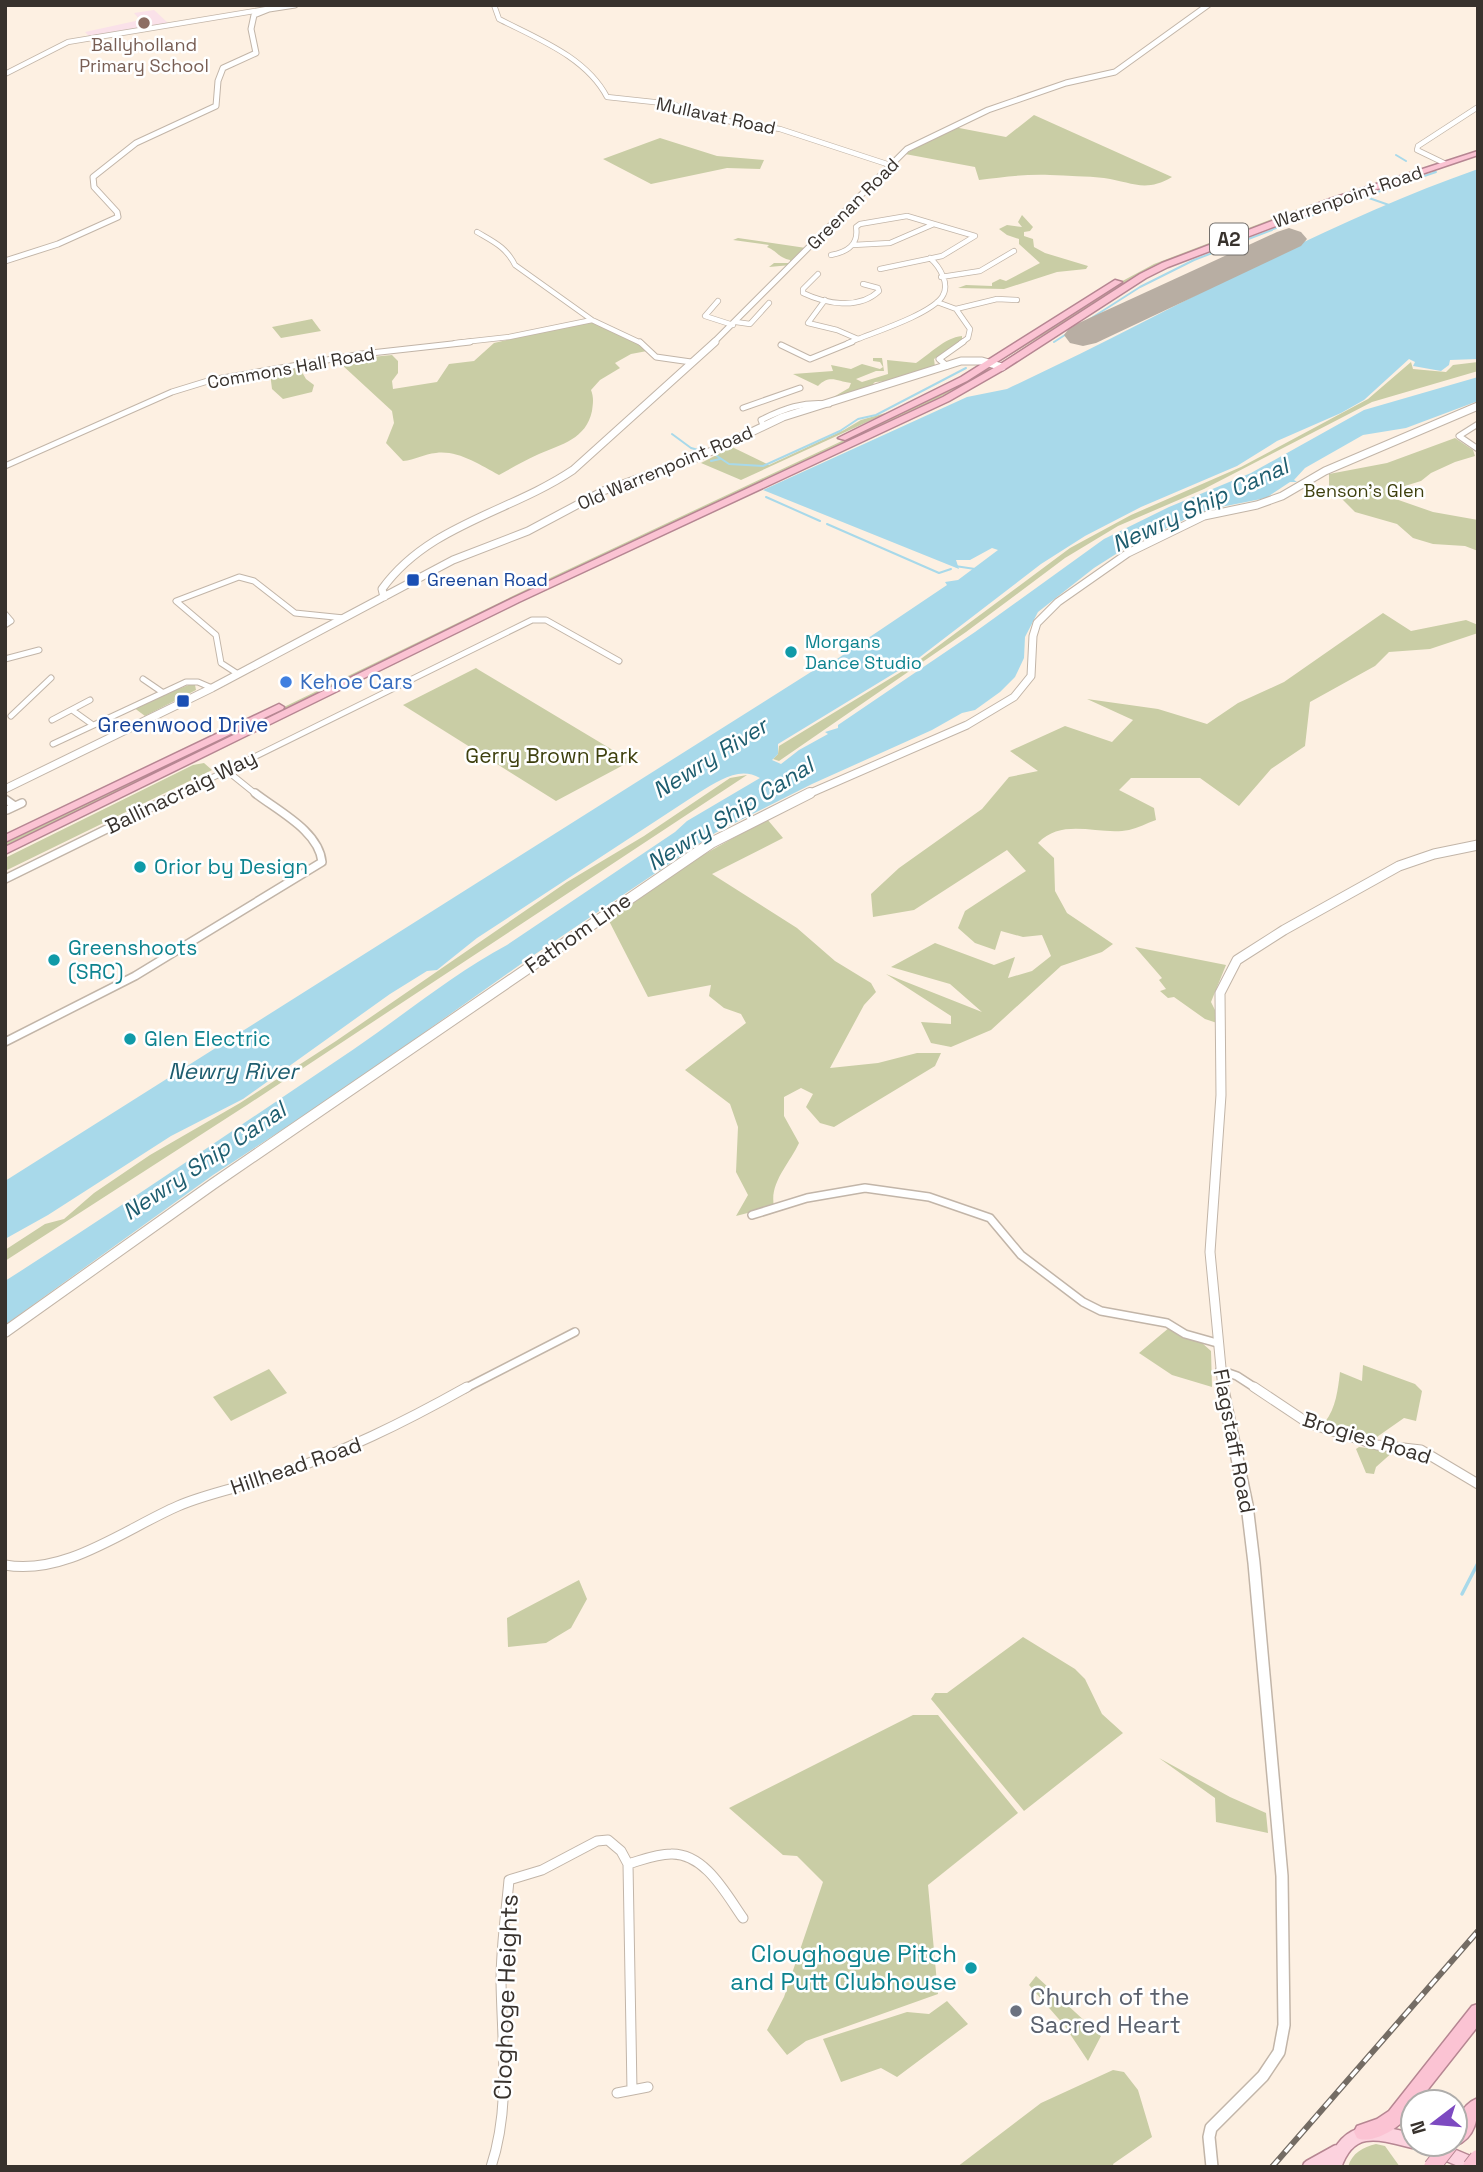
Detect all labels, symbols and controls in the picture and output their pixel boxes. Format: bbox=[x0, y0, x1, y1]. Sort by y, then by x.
marker: Ballyholland Primary School bbox=[136, 15, 152, 31]
place label: Ballyholland Primary School bbox=[79, 33, 209, 77]
street label: Mullavat Road bbox=[654, 92, 778, 139]
street label: Greenan Road bbox=[802, 153, 904, 255]
street label: Warrenpoint Road bbox=[1270, 160, 1425, 233]
road number: A2 bbox=[1210, 224, 1248, 255]
street label: Commons Hall Road bbox=[205, 341, 376, 394]
street label: Old Warrenpoint Road bbox=[574, 420, 756, 515]
water label: Newry Ship Canal bbox=[1107, 450, 1295, 559]
park label: Benson's Glen bbox=[1303, 479, 1425, 502]
place label: Greenan Road bbox=[427, 568, 548, 591]
marker: Greenan Road bbox=[405, 572, 421, 588]
place label: Morgans Dance Studio bbox=[805, 630, 922, 674]
marker: Morgans Dance Studio bbox=[783, 644, 799, 660]
place label: Kehoe Cars bbox=[300, 668, 413, 695]
marker: Kehoe Cars bbox=[278, 674, 294, 690]
marker: Greenwood Drive bbox=[175, 693, 191, 709]
water label: Newry River bbox=[647, 710, 775, 805]
place label: Greenwood Drive bbox=[98, 711, 268, 738]
park label: Gerry Brown Park bbox=[465, 742, 639, 769]
street label: Ballinacraig Way bbox=[101, 743, 261, 840]
water label: Newry Ship Canal bbox=[641, 749, 821, 877]
place label: Orior by Design bbox=[154, 853, 308, 880]
marker: Orior by Design bbox=[132, 859, 148, 875]
street label: Fathom Line bbox=[519, 886, 636, 979]
place label: Greenshoots (SRC) bbox=[68, 934, 197, 985]
marker: Greenshoots (SRC) bbox=[46, 952, 62, 968]
place label: Glen Electric bbox=[144, 1025, 271, 1052]
marker: Glen Electric bbox=[122, 1031, 138, 1047]
water label: Newry River bbox=[168, 1056, 300, 1086]
water label: Newry Ship Canal bbox=[116, 1094, 294, 1227]
street label: Flagstaff Road bbox=[1207, 1366, 1262, 1515]
street label: Brogies Road bbox=[1299, 1405, 1435, 1470]
street label: Hillhead Road bbox=[227, 1430, 365, 1501]
street label: Cloghoge Heights bbox=[486, 1893, 525, 2101]
place label: Cloughogue Pitch and Putt Clubhouse bbox=[730, 1938, 957, 1997]
marker: Cloughogue Pitch and Putt Clubhouse bbox=[963, 1960, 979, 1976]
place label: Church of the Sacred Heart bbox=[1030, 1981, 1190, 2040]
marker: Church of the Sacred Heart bbox=[1008, 2003, 1024, 2019]
north arrow bbox=[1399, 2088, 1469, 2158]
text: N bbox=[1404, 2118, 1432, 2137]

